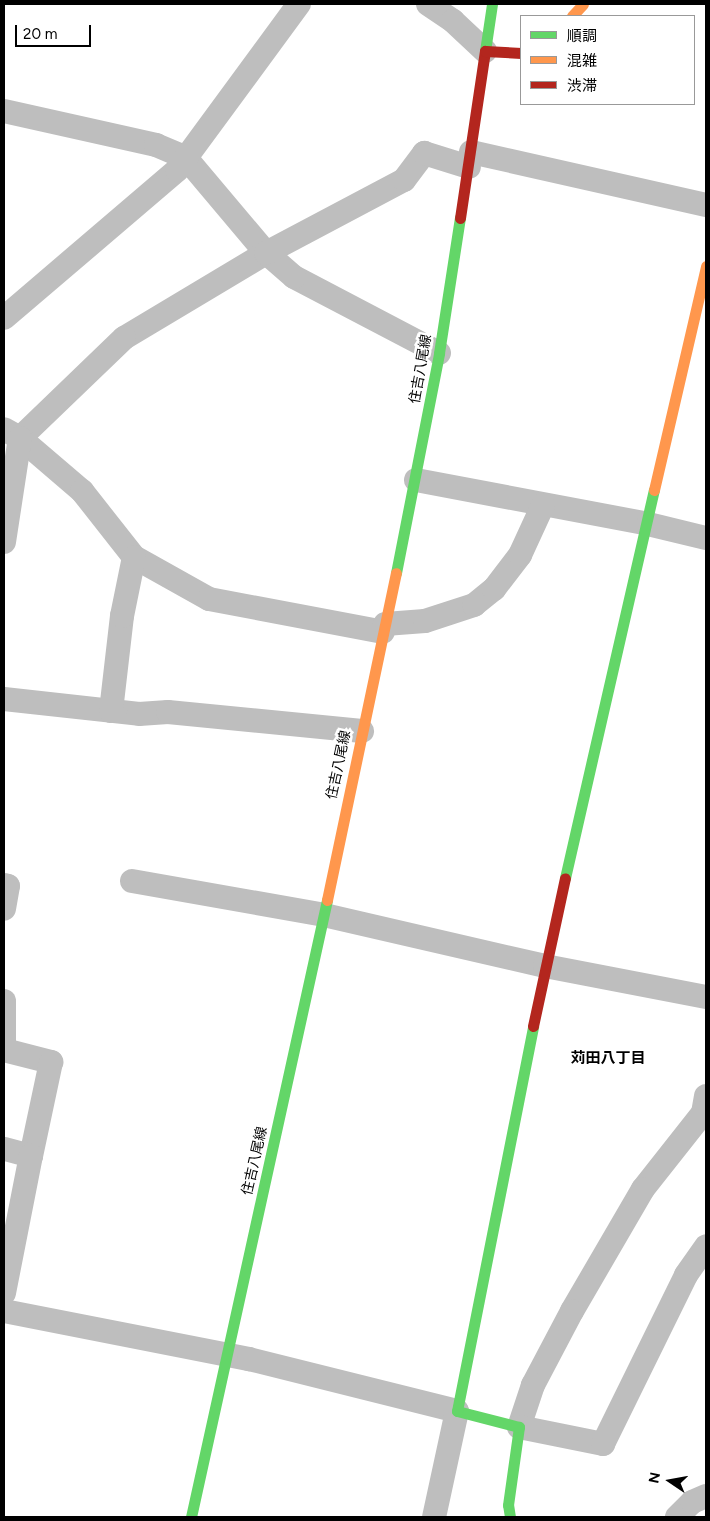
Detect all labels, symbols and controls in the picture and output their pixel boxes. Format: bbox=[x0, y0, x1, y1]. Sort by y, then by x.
scale bar bbox=[18, 15, 94, 47]
legend bbox=[520, 15, 695, 105]
text: 20 m bbox=[23, 25, 57, 43]
text: 順調 bbox=[567, 27, 597, 45]
text: 混雑 bbox=[567, 52, 597, 70]
text: 渋滞 bbox=[567, 77, 597, 95]
street label: 住吉八尾線 bbox=[407, 333, 435, 405]
street label: 住吉八尾線 bbox=[324, 729, 354, 801]
district label: 苅田八丁目 bbox=[571, 1050, 645, 1068]
street label: 住吉八尾線 bbox=[239, 1125, 271, 1197]
north arrow bbox=[645, 1456, 695, 1506]
text: N bbox=[645, 1471, 664, 1485]

